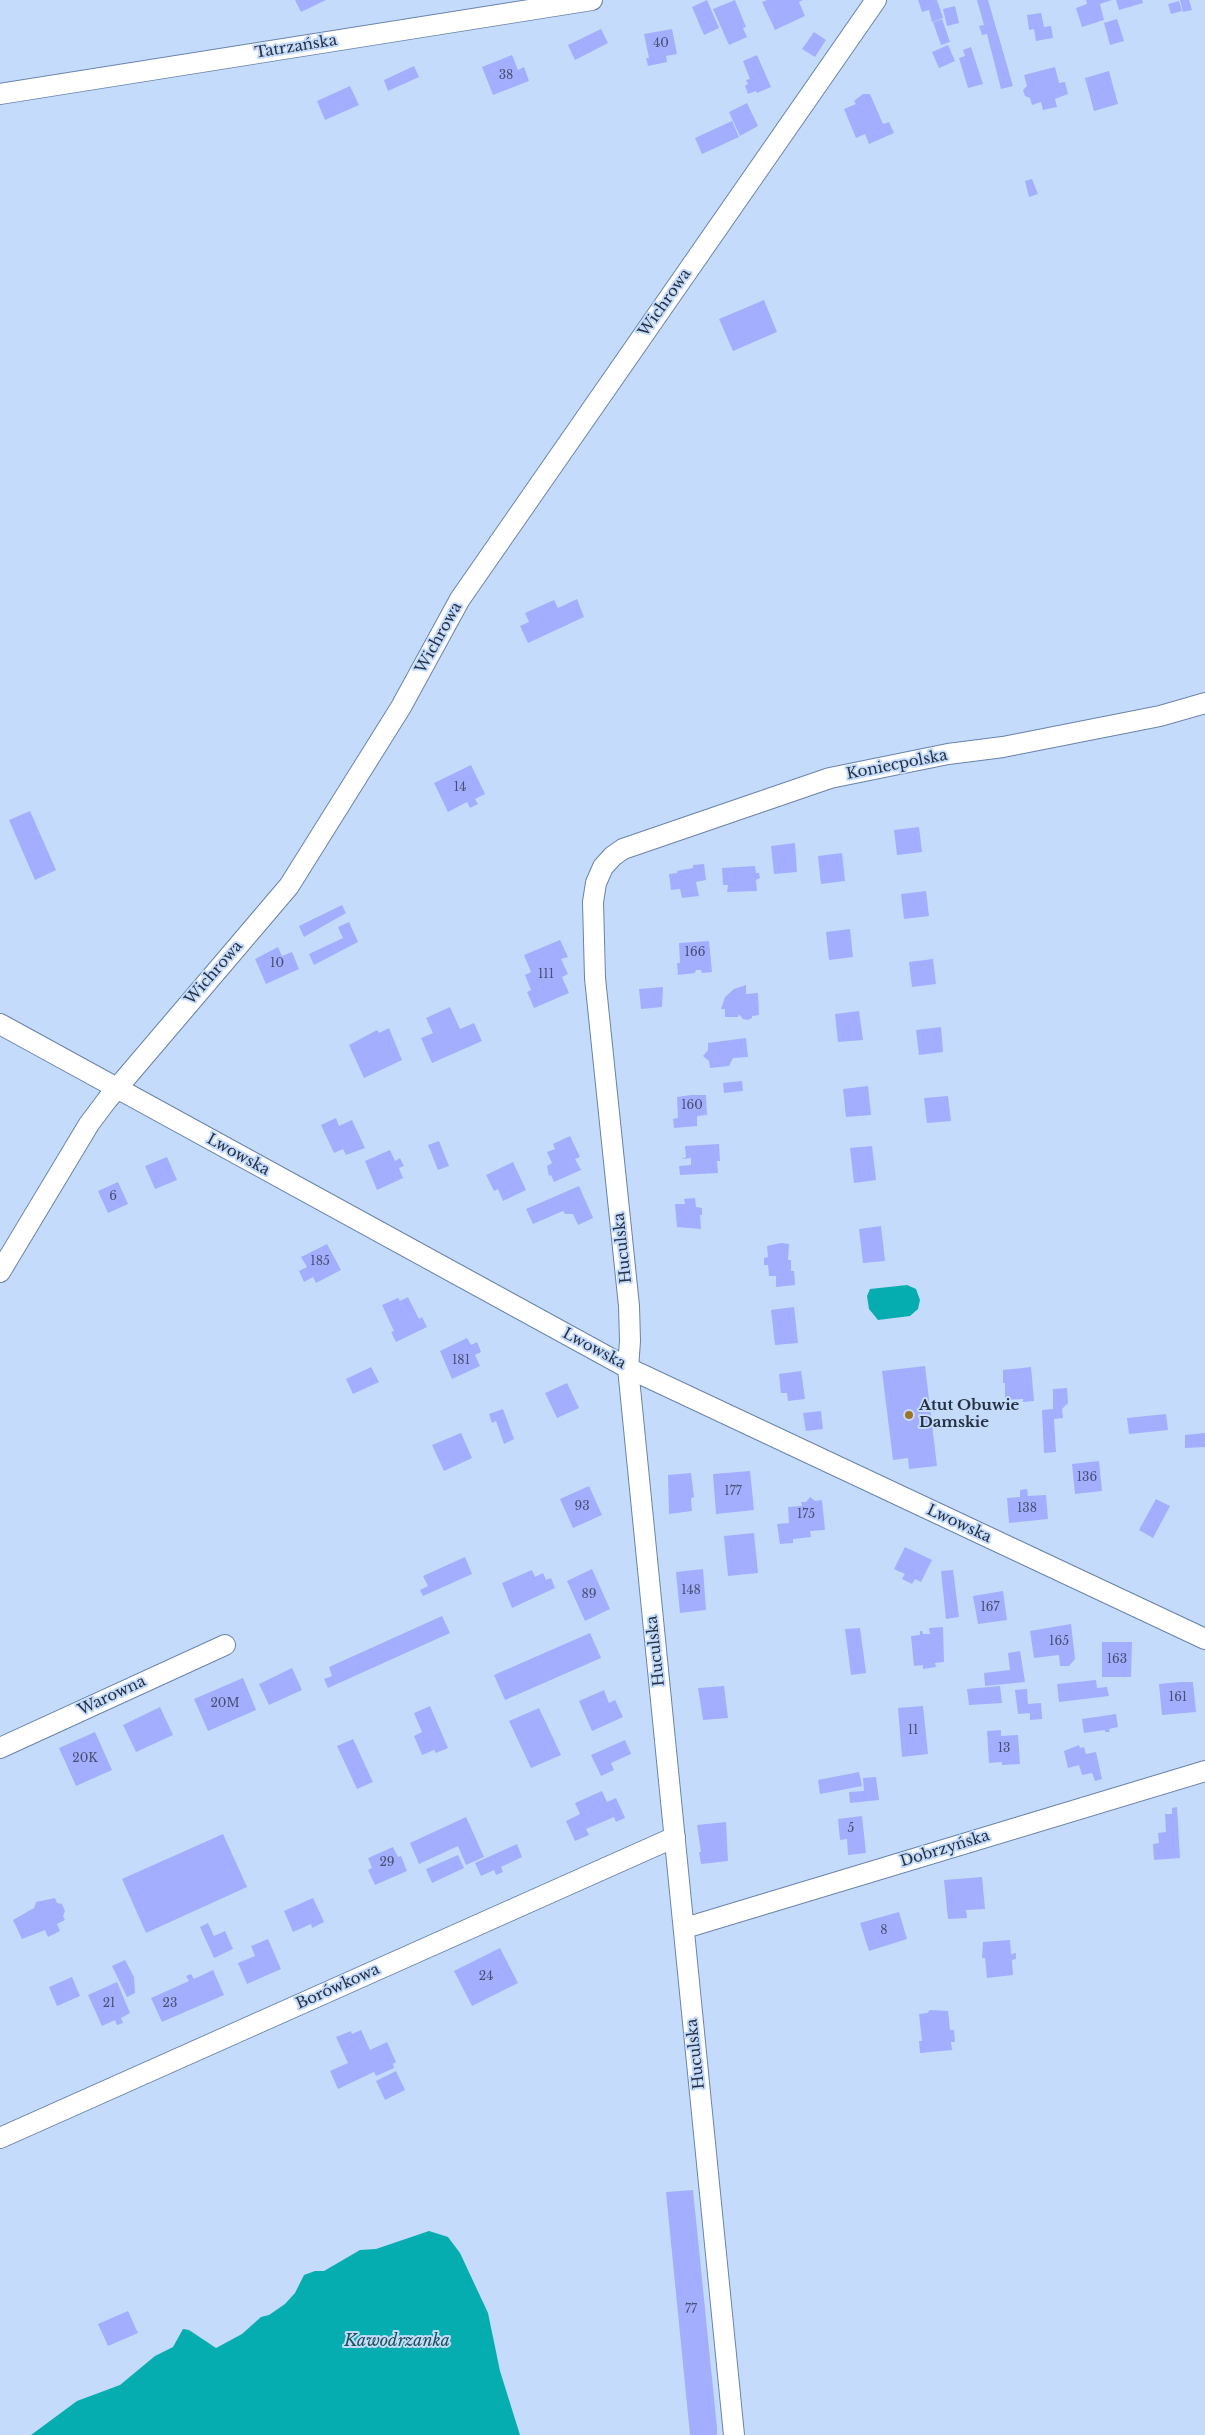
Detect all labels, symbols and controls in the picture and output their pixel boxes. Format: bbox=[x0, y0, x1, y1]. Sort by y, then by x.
street label: Tatrzańska bbox=[254, 32, 338, 62]
house number: 40 bbox=[653, 37, 669, 51]
house number: 38 bbox=[499, 69, 513, 83]
street label: Wichrowa bbox=[635, 266, 695, 340]
street label: Wichrowa bbox=[412, 599, 466, 677]
street label: Koniecpolska bbox=[845, 746, 949, 784]
house number: 14 bbox=[454, 781, 466, 795]
street label: Wichrowa bbox=[181, 937, 247, 1009]
house number: 166 bbox=[685, 946, 705, 960]
house number: 10 bbox=[270, 957, 284, 971]
house number: 111 bbox=[538, 968, 554, 982]
house number: 160 bbox=[681, 1099, 703, 1113]
street label: Lwowska bbox=[203, 1130, 273, 1180]
house number: 6 bbox=[109, 1190, 117, 1204]
street label: Huculska bbox=[610, 1212, 636, 1284]
house number: 185 bbox=[310, 1255, 330, 1269]
street label: Lwowska bbox=[559, 1325, 629, 1373]
house number: 181 bbox=[452, 1354, 470, 1368]
place label: Atut Obuwie Damskie bbox=[919, 1397, 1019, 1432]
marker: Atut Obuwie Damskie bbox=[903, 1409, 915, 1421]
house number: 136 bbox=[1077, 1471, 1097, 1485]
house number: 177 bbox=[724, 1485, 742, 1499]
house number: 93 bbox=[574, 1500, 590, 1514]
street label: Lwowska bbox=[924, 1501, 994, 1547]
house number: 138 bbox=[1017, 1502, 1037, 1516]
house number: 175 bbox=[797, 1508, 815, 1522]
house number: 148 bbox=[681, 1584, 701, 1598]
house number: 89 bbox=[582, 1588, 596, 1602]
house number: 167 bbox=[980, 1601, 1000, 1615]
street label: Huculska bbox=[643, 1615, 669, 1687]
house number: 165 bbox=[1049, 1635, 1069, 1649]
house number: 163 bbox=[1107, 1653, 1127, 1667]
street label: Warowna bbox=[75, 1673, 149, 1719]
house number: 161 bbox=[1169, 1691, 1187, 1705]
house number: 20M bbox=[210, 1697, 240, 1711]
house number: 11 bbox=[908, 1724, 918, 1738]
house number: 13 bbox=[998, 1742, 1010, 1756]
house number: 20K bbox=[72, 1752, 98, 1766]
house number: 5 bbox=[848, 1822, 854, 1836]
street label: Dobrzyńska bbox=[898, 1827, 992, 1871]
house number: 29 bbox=[379, 1856, 395, 1870]
house number: 8 bbox=[880, 1924, 888, 1938]
street label: Borówkowa bbox=[293, 1961, 383, 2013]
house number: 24 bbox=[479, 1970, 493, 1984]
house number: 21 bbox=[103, 1997, 115, 2011]
house number: 23 bbox=[163, 1997, 177, 2011]
street label: Huculska bbox=[683, 2018, 709, 2090]
house number: 77 bbox=[685, 2303, 697, 2317]
water label: Kawodrzanka bbox=[344, 2331, 450, 2351]

